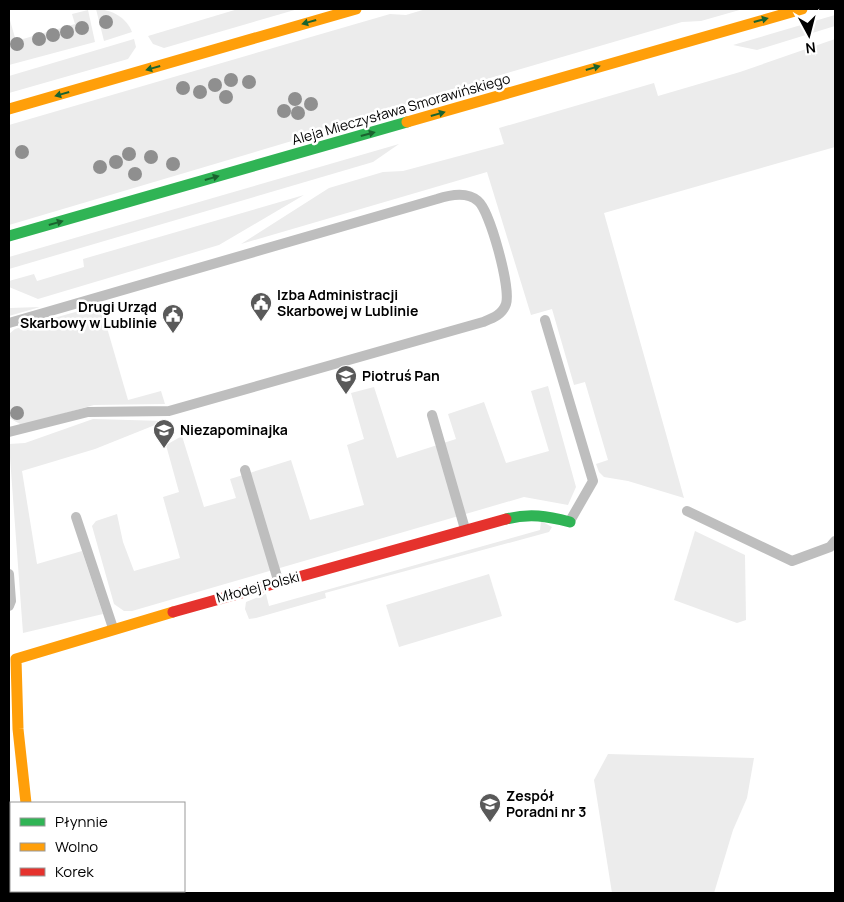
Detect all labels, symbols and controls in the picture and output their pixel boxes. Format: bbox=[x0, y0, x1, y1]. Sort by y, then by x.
north arrow bbox=[784, 10, 834, 60]
one-way arrow bbox=[754, 15, 769, 23]
one-way arrow bbox=[301, 19, 316, 27]
text: N bbox=[804, 38, 817, 58]
one-way arrow bbox=[145, 64, 160, 72]
one-way arrow bbox=[586, 64, 601, 72]
street label: Aleja Mieczysława Smorawińskiego bbox=[289, 68, 512, 149]
one-way arrow bbox=[54, 90, 69, 98]
one-way arrow bbox=[430, 110, 445, 118]
one-way arrow bbox=[361, 130, 376, 138]
one-way arrow bbox=[204, 174, 219, 182]
one-way arrow bbox=[48, 218, 63, 226]
place label: Izba Administracji Skarbowej w Lublinie bbox=[277, 285, 418, 320]
public building icon: Izba Administracji Skarbowej w Lublinie bbox=[249, 291, 273, 322]
place label: Drugi Urząd Skarbowy w Lublinie bbox=[20, 297, 157, 332]
public building icon: Drugi Urząd Skarbowy w Lublinie bbox=[161, 303, 185, 334]
school or university icon: Piotruś Pan bbox=[334, 364, 358, 395]
place label: Piotruś Pan bbox=[362, 366, 440, 385]
school or university icon: Niezapominajka bbox=[152, 418, 176, 449]
place label: Niezapominajka bbox=[180, 420, 288, 439]
street label: Młodej Polski bbox=[214, 566, 302, 607]
place label: Zespół Poradni nr 3 bbox=[506, 786, 586, 821]
school or university icon: Zespół Poradni nr 3 bbox=[478, 792, 502, 823]
legend bbox=[10, 802, 185, 892]
text: Płynnie bbox=[55, 811, 108, 832]
text: Wolno bbox=[55, 836, 98, 857]
text: Korek bbox=[55, 861, 94, 882]

